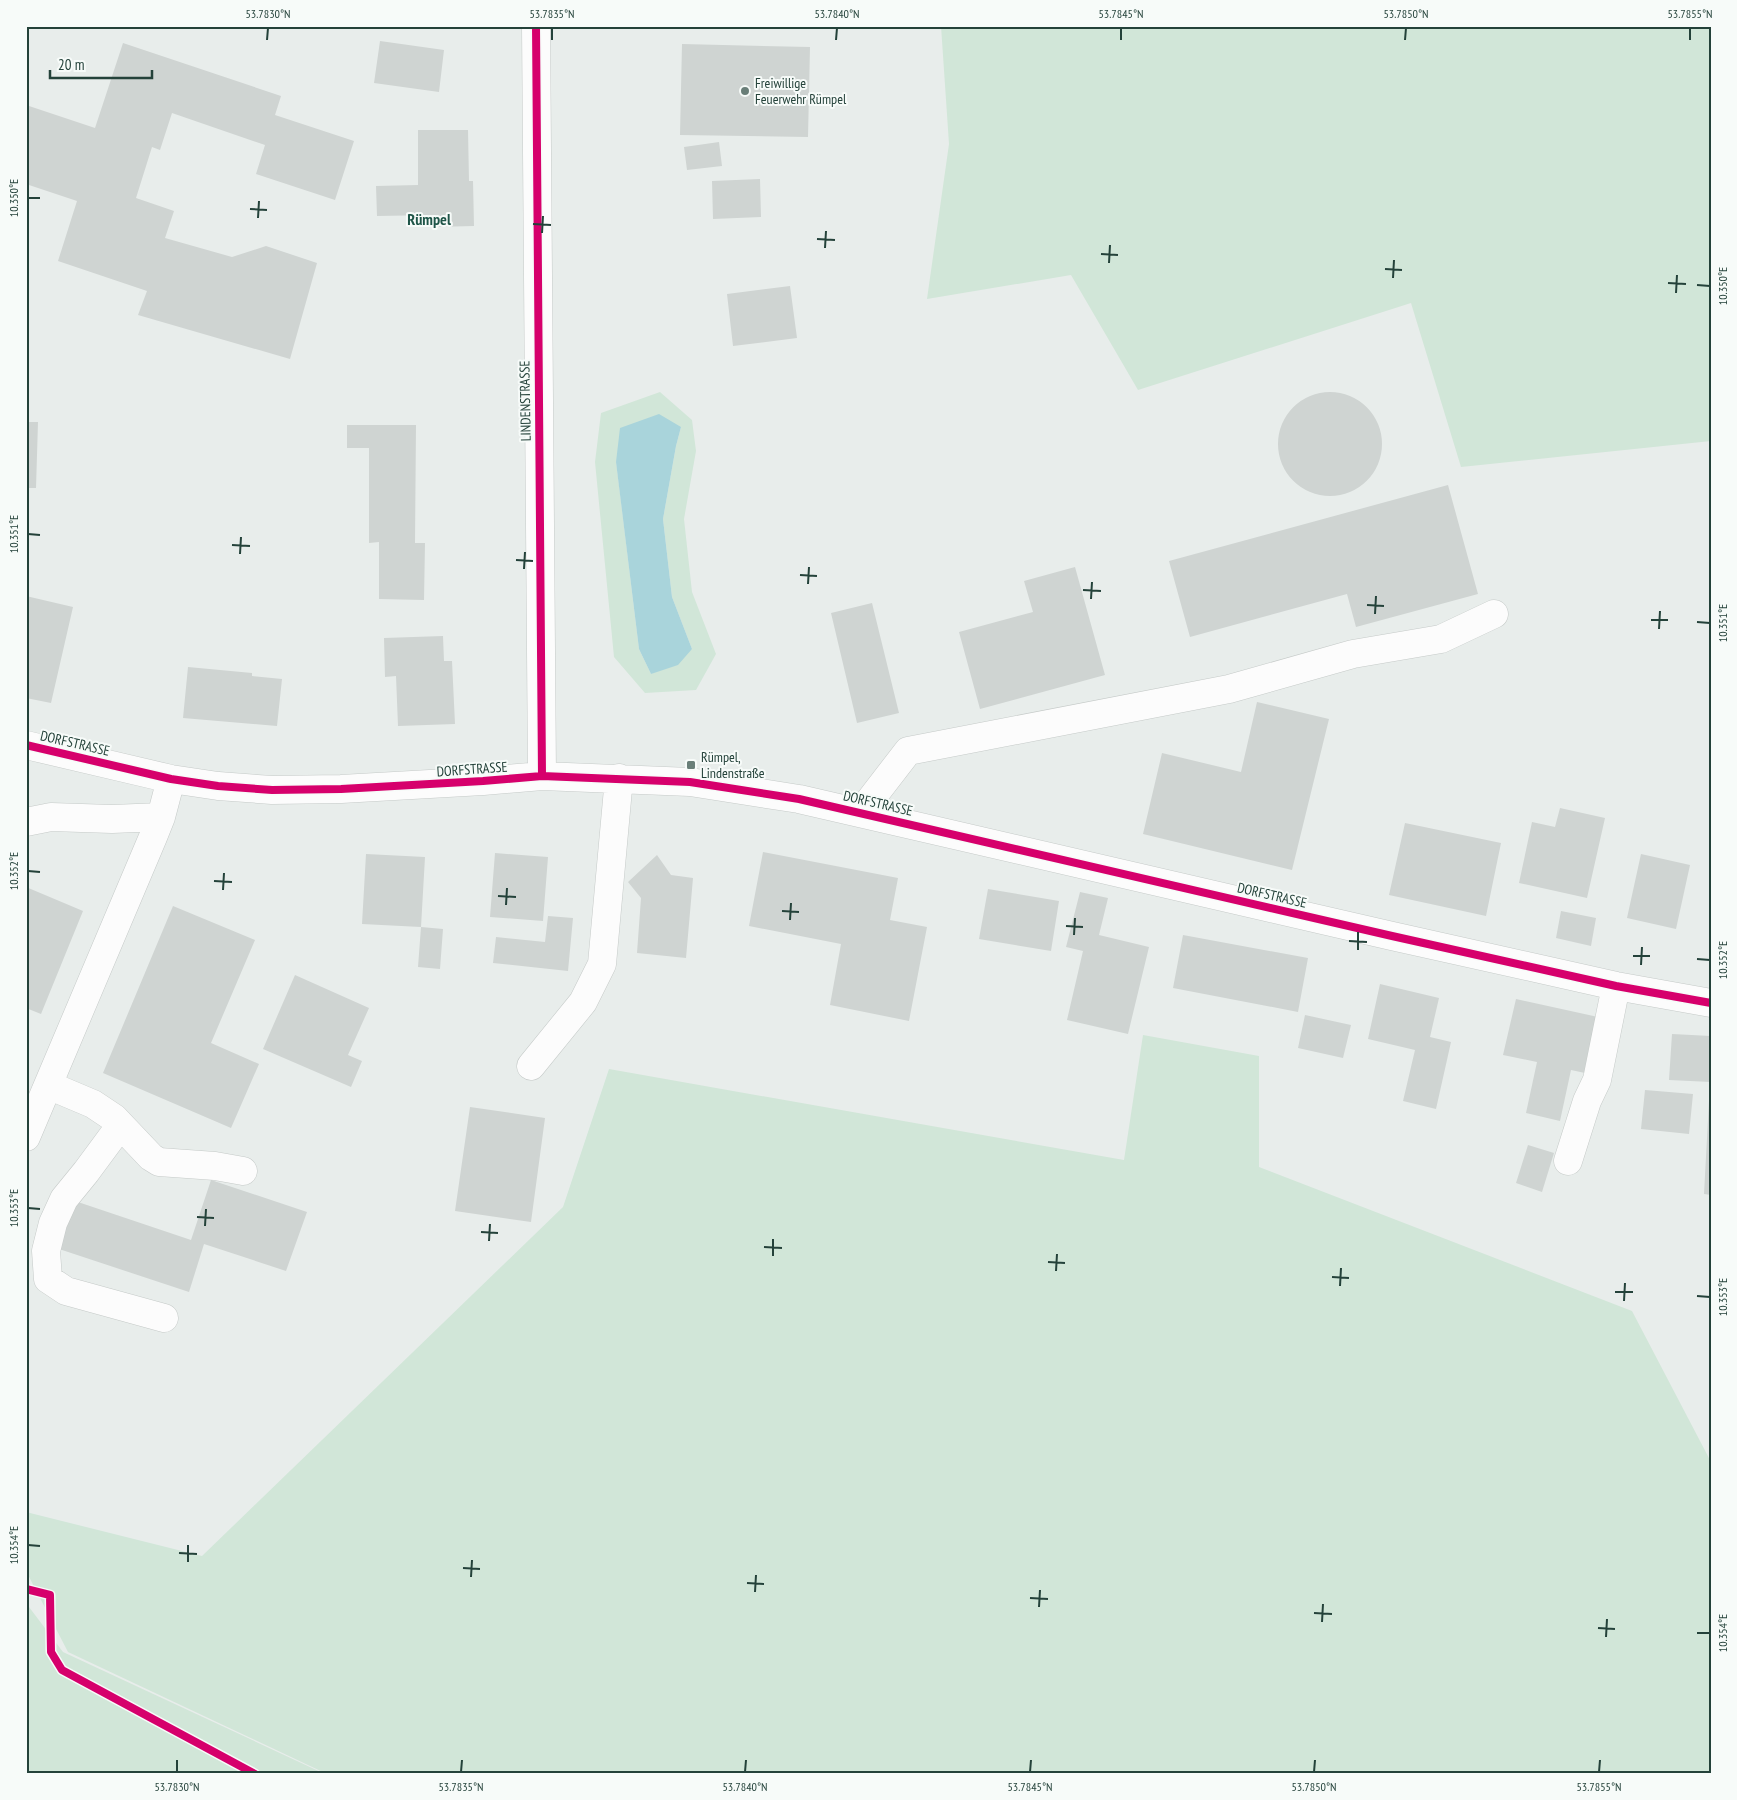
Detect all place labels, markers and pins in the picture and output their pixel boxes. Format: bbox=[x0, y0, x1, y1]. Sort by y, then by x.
place label: Freiwillige Feuerwehr Rümpel bbox=[755, 74, 847, 108]
marker: Freiwillige Feuerwehr Rümpel bbox=[739, 85, 751, 97]
place label: Rümpel, Lindenstraße bbox=[701, 748, 765, 782]
marker: Rümpel, Lindenstraße bbox=[685, 759, 697, 771]

